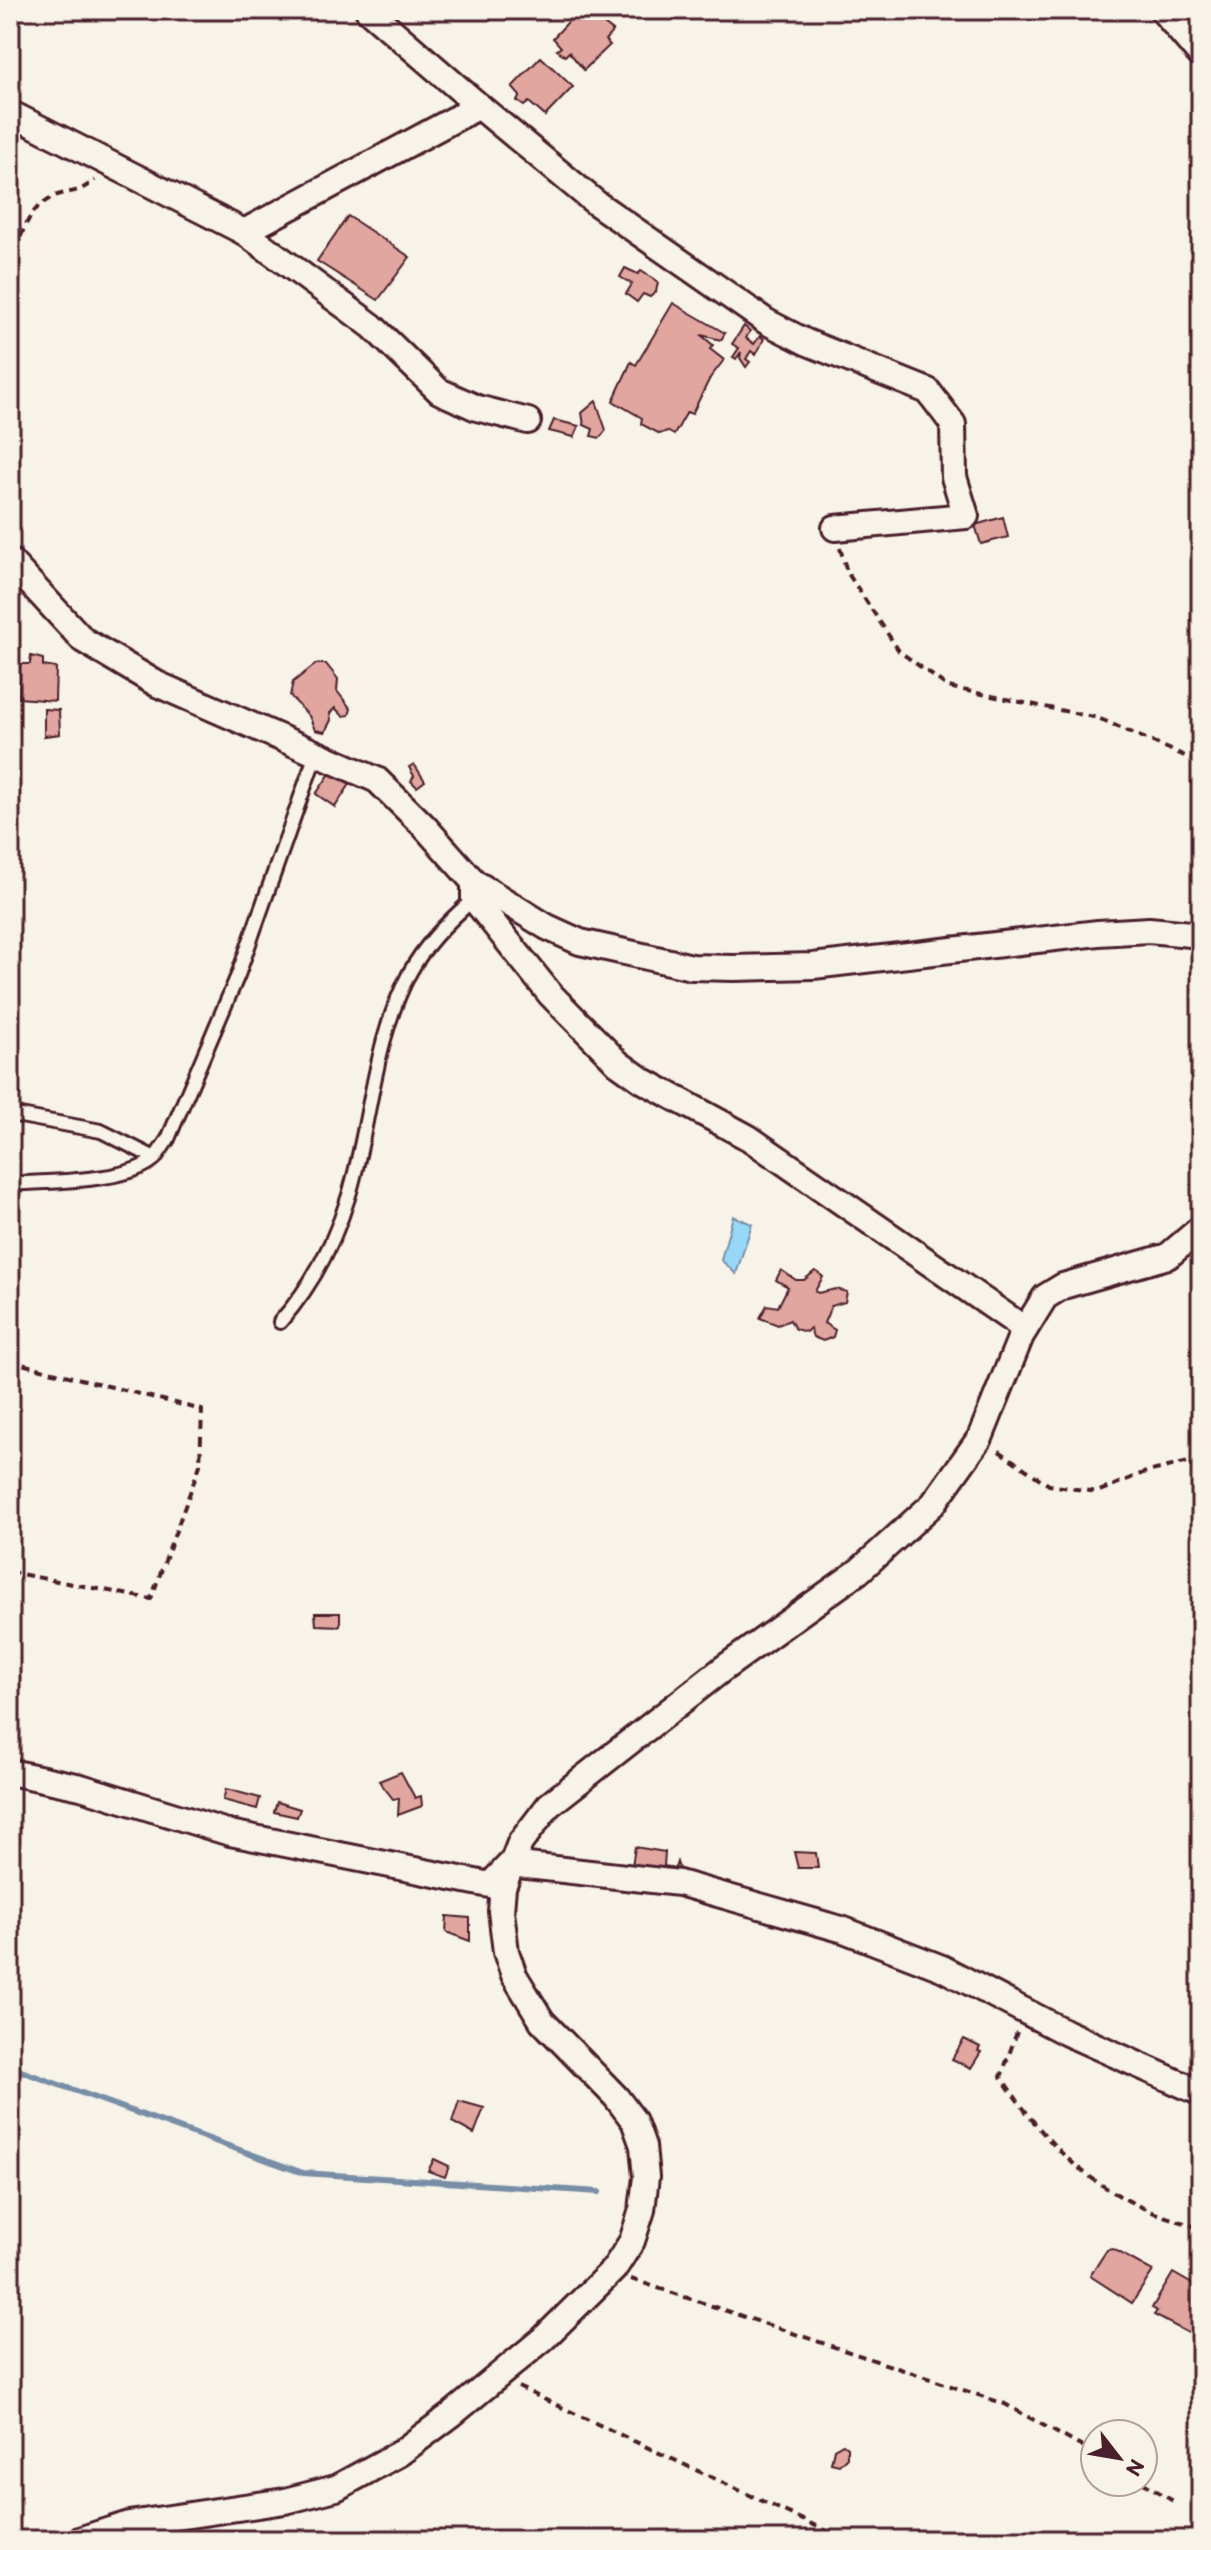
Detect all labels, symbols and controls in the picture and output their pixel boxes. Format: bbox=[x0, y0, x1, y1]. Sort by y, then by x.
north arrow bbox=[1079, 2418, 1159, 2498]
text: N bbox=[1120, 2455, 1151, 2481]

